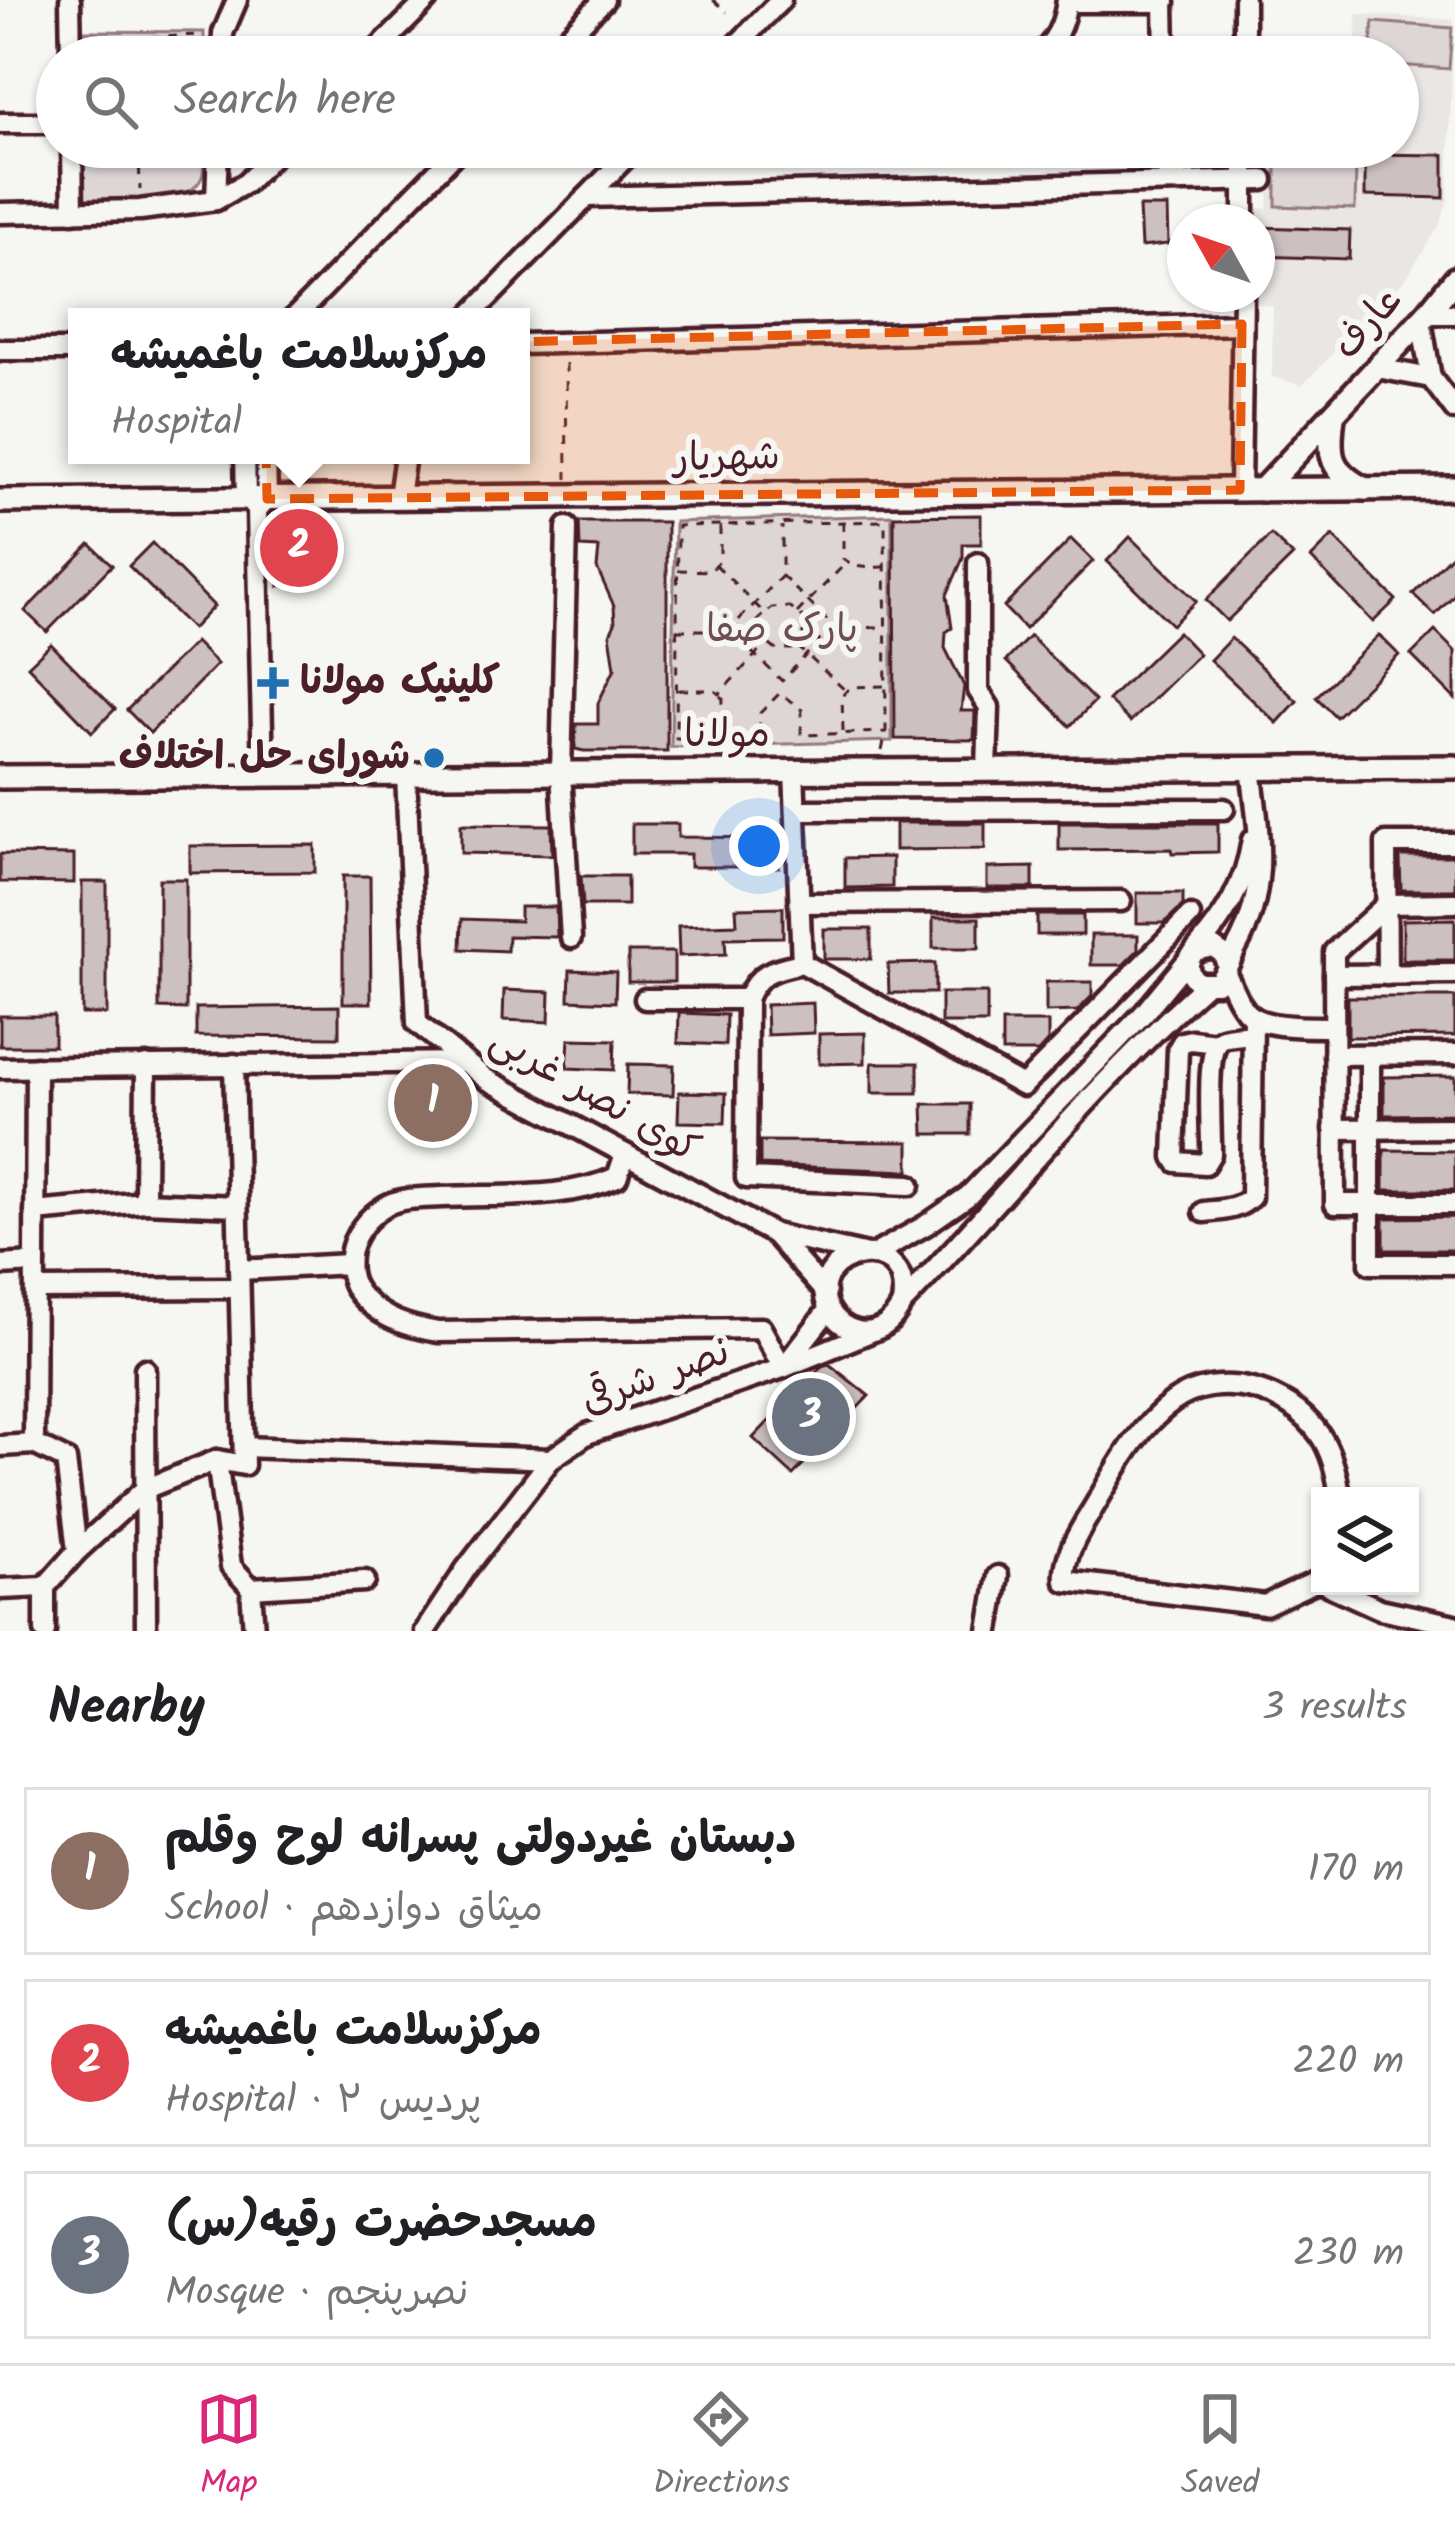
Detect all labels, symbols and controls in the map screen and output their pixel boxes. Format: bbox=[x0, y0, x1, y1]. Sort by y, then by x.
search box bbox=[36, 36, 1419, 168]
text: Search here bbox=[174, 66, 396, 138]
icon: search bbox=[78, 69, 144, 135]
north arrow bbox=[1167, 204, 1275, 312]
street label: عارف bbox=[1319, 273, 1419, 375]
popup bbox=[68, 308, 530, 464]
text: مرکزسلامت باغمیشه bbox=[111, 320, 487, 392]
text: Hospital bbox=[111, 393, 242, 455]
street label: شهریار bbox=[670, 427, 781, 491]
pin: 2 bbox=[260, 503, 338, 593]
park label: پارک صفا bbox=[706, 600, 858, 662]
place label: کلینیک مولانا bbox=[300, 652, 501, 714]
marker: کلینیک مولانا bbox=[257, 667, 289, 699]
street label: مولانا bbox=[684, 705, 770, 767]
place label: شورای حل اختلاف bbox=[119, 727, 410, 789]
marker: شورای حل اختلاف bbox=[421, 745, 447, 771]
your location bbox=[729, 816, 789, 876]
street label: کوی نصر غربی bbox=[477, 1011, 711, 1181]
pin: 1 bbox=[394, 1058, 472, 1148]
street label: نصر شرقی bbox=[573, 1322, 739, 1434]
pin: 3 bbox=[772, 1372, 850, 1462]
map controls bbox=[1311, 1487, 1419, 1595]
button: layers bbox=[1311, 1487, 1419, 1595]
text: Nearby bbox=[48, 1669, 205, 1750]
text: 3 results bbox=[1262, 1678, 1407, 1740]
text: دبستان غیردولتی پسرانه لوح وقلم bbox=[165, 1804, 796, 1876]
text: 1 bbox=[84, 1840, 96, 1902]
text: 170 m bbox=[1308, 1840, 1404, 1902]
text: School · میثاق دوازدهم bbox=[165, 1879, 543, 1941]
text: مرکزسلامت باغمیشه bbox=[165, 1996, 542, 2068]
text: 2 bbox=[79, 2032, 101, 2094]
text: 220 m bbox=[1292, 2032, 1404, 2094]
text: Hospital · پردیس ۲ bbox=[165, 2071, 482, 2133]
text: مسجدحضرت رقیه(س) bbox=[165, 2188, 597, 2260]
text: 3 bbox=[79, 2224, 101, 2286]
text: 230 m bbox=[1293, 2224, 1404, 2286]
text: Mosque · نصرپنجم bbox=[165, 2263, 468, 2325]
tab: Map bbox=[196, 2386, 262, 2511]
tab: Directions bbox=[653, 2386, 790, 2511]
tab: Saved bbox=[1181, 2386, 1259, 2511]

